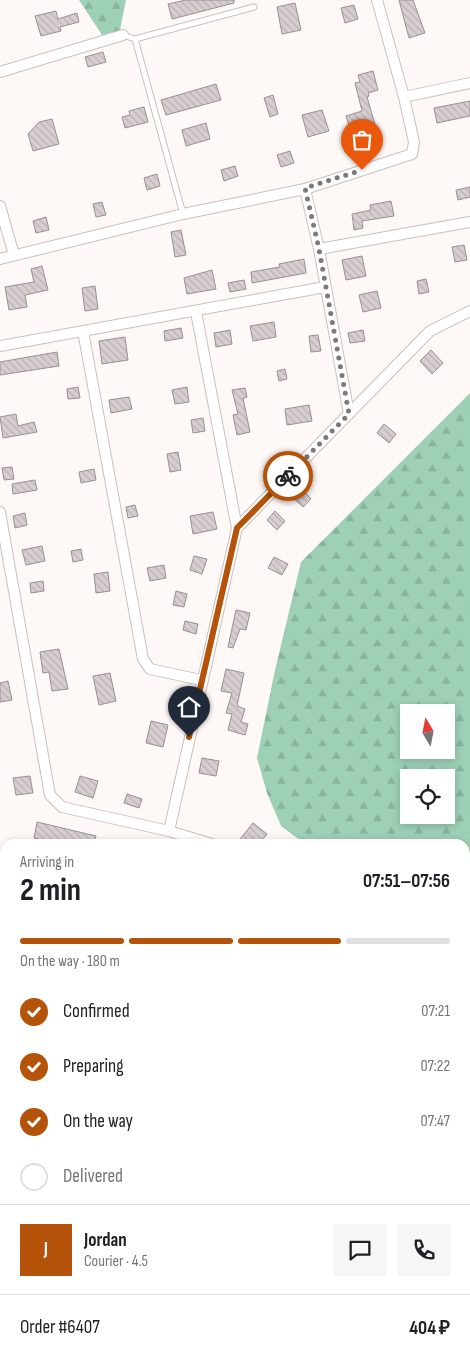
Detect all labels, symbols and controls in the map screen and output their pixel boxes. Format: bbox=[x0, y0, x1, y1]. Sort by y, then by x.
pin bbox=[341, 119, 383, 170]
icon: bag bbox=[348, 126, 376, 154]
courier bbox=[263, 451, 313, 501]
icon: bike bbox=[274, 462, 302, 490]
pin bbox=[168, 686, 210, 737]
icon: home bbox=[175, 693, 203, 721]
north arrow bbox=[400, 704, 455, 759]
map controls bbox=[400, 704, 455, 824]
button: locate bbox=[400, 769, 455, 824]
text: Arriving in bbox=[20, 853, 74, 872]
text: 07:51–07:56 bbox=[363, 870, 450, 893]
text: 2 min bbox=[20, 871, 81, 910]
text: On the way · 180 m bbox=[20, 952, 120, 971]
icon: check bbox=[20, 998, 48, 1026]
text: Confirmed bbox=[63, 1000, 130, 1023]
text: 07:21 bbox=[421, 1002, 450, 1021]
icon: check bbox=[20, 1053, 48, 1081]
text: Preparing bbox=[63, 1055, 124, 1078]
text: 07:22 bbox=[420, 1057, 450, 1076]
icon: check bbox=[20, 1108, 48, 1136]
text: On the way bbox=[63, 1110, 133, 1133]
text: 07:47 bbox=[421, 1112, 450, 1131]
text: Delivered bbox=[63, 1165, 123, 1188]
button: chat bbox=[334, 1224, 386, 1276]
button: phone bbox=[398, 1224, 450, 1276]
text: Jordan bbox=[84, 1229, 127, 1252]
text: J bbox=[44, 1238, 48, 1261]
text: Courier · 4.5 bbox=[84, 1252, 148, 1271]
text: Order #6407 bbox=[20, 1316, 100, 1339]
text: 404 ₽ bbox=[409, 1317, 450, 1340]

